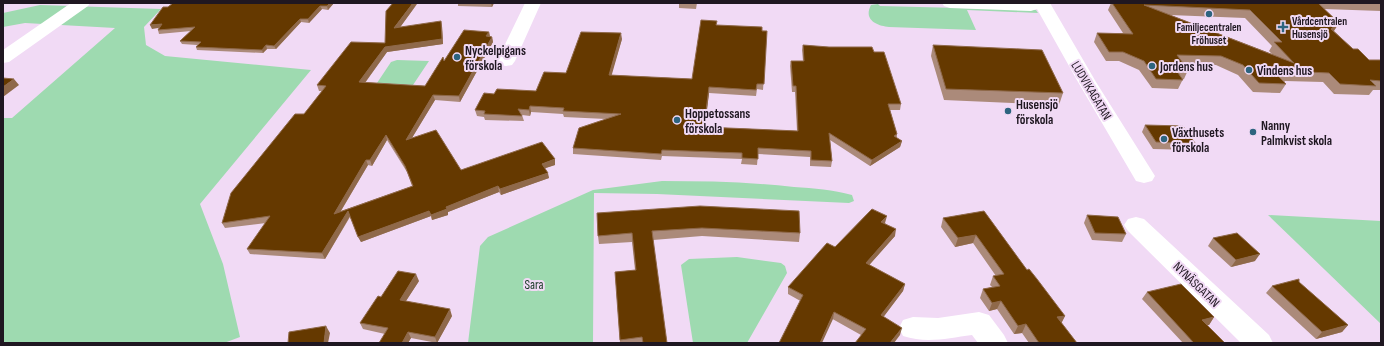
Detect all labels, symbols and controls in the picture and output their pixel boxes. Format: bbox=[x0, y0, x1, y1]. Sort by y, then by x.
marker: Familjecentralen Fröhuset bbox=[1204, 9, 1214, 19]
place label: Vårdcentralen Husensjö bbox=[1292, 15, 1347, 41]
place label: Familjecentralen Fröhuset bbox=[1177, 21, 1242, 47]
marker: Vårdcentralen Husensjö bbox=[1277, 21, 1289, 33]
place label: Nyckelpigans förskola bbox=[465, 43, 526, 74]
marker: Nyckelpigans förskola bbox=[452, 52, 462, 62]
street label: LUDVIKAGATAN bbox=[1067, 58, 1115, 123]
place label: Jordens hus bbox=[1159, 59, 1213, 75]
marker: Jordens hus bbox=[1147, 61, 1157, 71]
place label: Vindens hus bbox=[1257, 63, 1312, 79]
marker: Vindens hus bbox=[1244, 65, 1254, 75]
place label: Husensjö förskola bbox=[1016, 97, 1059, 128]
place label: Hoppetossans förskola bbox=[685, 106, 750, 137]
marker: Husensjö förskola bbox=[1003, 106, 1013, 116]
marker: Hoppetossans förskola bbox=[672, 115, 682, 125]
place label: Nanny Palmkvist skola bbox=[1261, 118, 1332, 149]
place label: Växthusets förskola bbox=[1172, 125, 1224, 156]
marker: Nanny Palmkvist skola bbox=[1248, 127, 1258, 137]
marker: Växthusets förskola bbox=[1159, 134, 1169, 144]
street label: NYNÄSGATAN bbox=[1170, 259, 1223, 311]
park label: Sara bbox=[524, 277, 544, 293]

